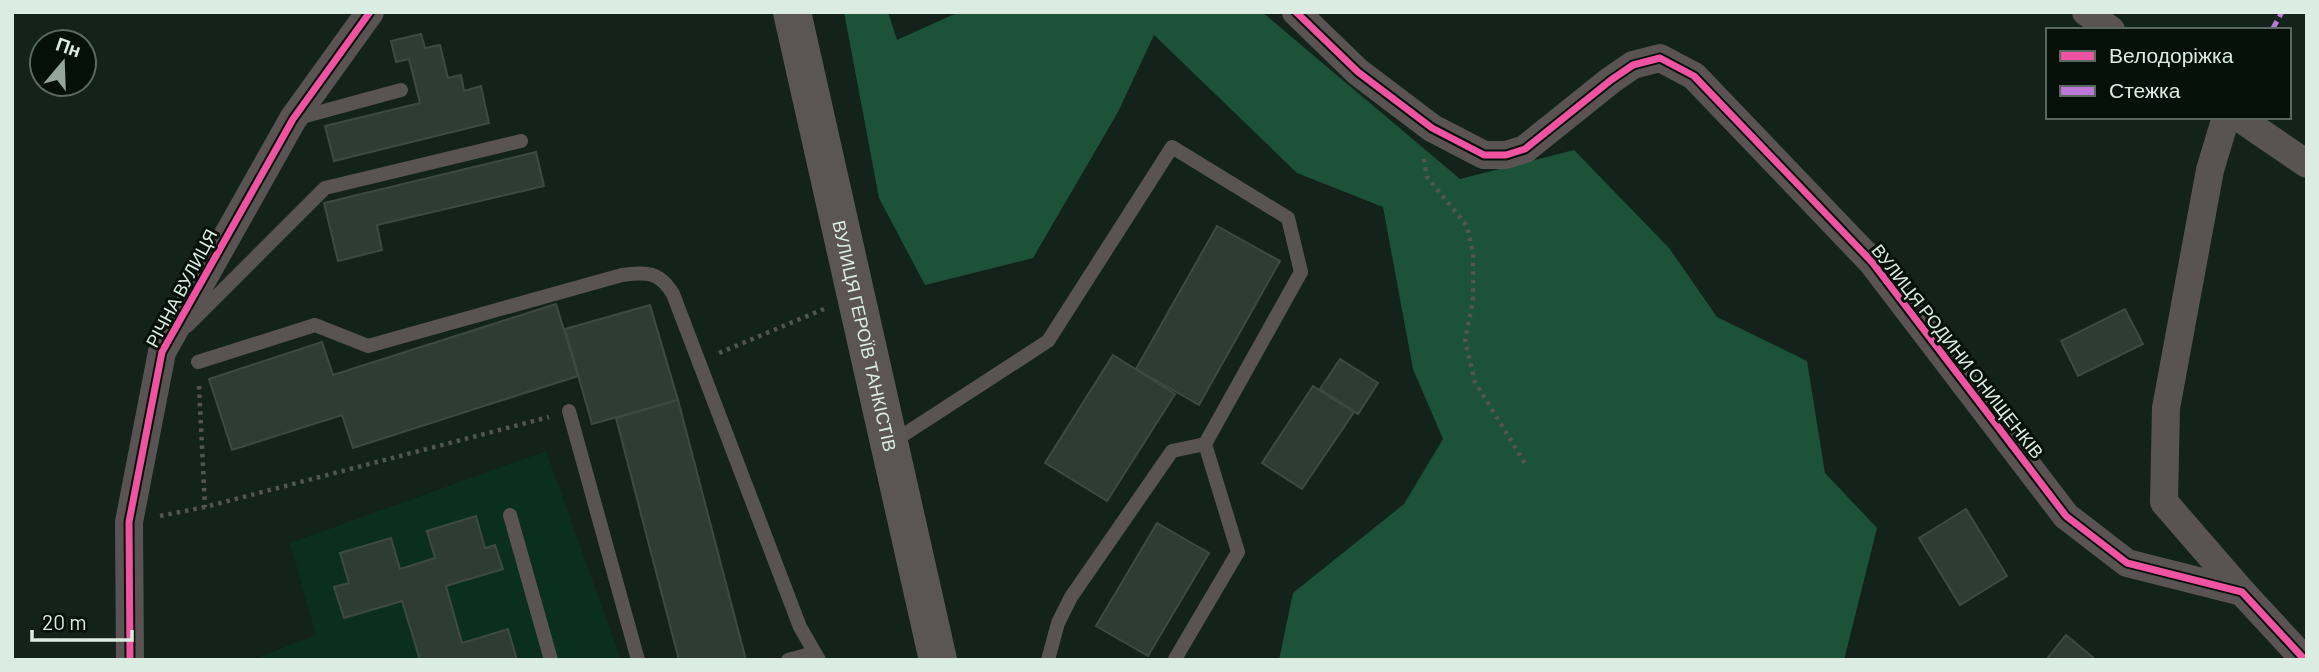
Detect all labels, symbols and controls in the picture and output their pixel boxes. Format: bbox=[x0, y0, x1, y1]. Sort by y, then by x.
north arrow bbox=[28, 28, 98, 98]
legend bbox=[2046, 28, 2291, 119]
text: Пн bbox=[53, 31, 84, 61]
text: Велодоріжка bbox=[2109, 42, 2234, 67]
text: Стежка bbox=[2109, 77, 2181, 102]
street label: ВУЛИЦЯ ГЕРОЇВ ТАНКІСТІВ bbox=[828, 218, 902, 454]
street label: РІЧНА ВУЛИЦЯ bbox=[141, 225, 221, 351]
street label: ВУЛИЦЯ РОДИНИ ОНИЩЕНКІВ bbox=[1867, 239, 2049, 463]
scale bar bbox=[32, 598, 131, 642]
text: 20 m bbox=[42, 609, 87, 634]

